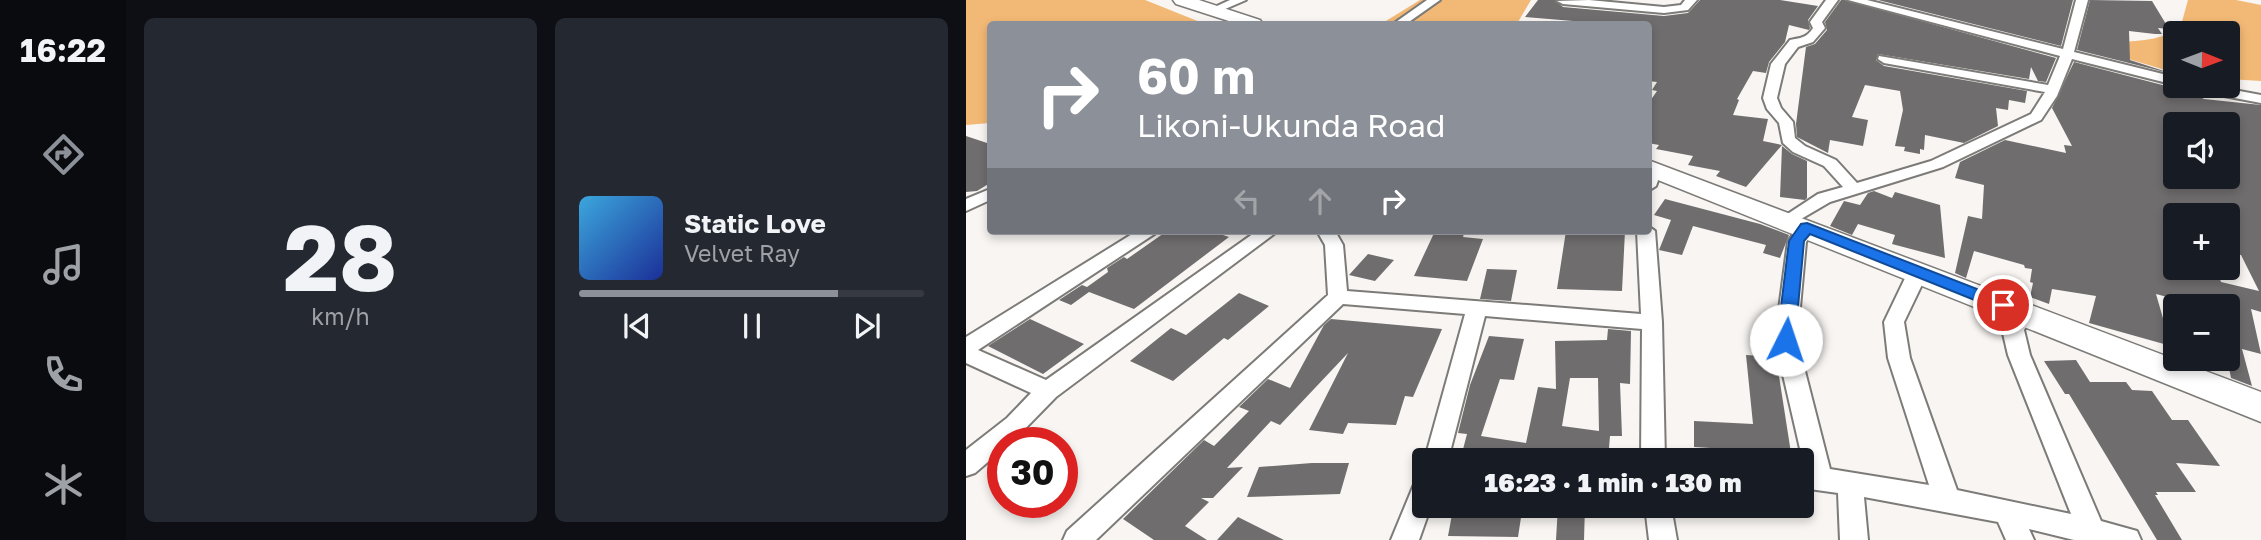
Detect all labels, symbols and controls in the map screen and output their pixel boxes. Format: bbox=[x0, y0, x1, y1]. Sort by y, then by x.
north arrow bbox=[2163, 21, 2240, 98]
map controls bbox=[2163, 21, 2240, 371]
text: 16:22 bbox=[20, 31, 106, 69]
text: 60 m bbox=[1137, 46, 1255, 105]
icon: right bbox=[1022, 49, 1113, 140]
text: Likoni-Ukunda Road bbox=[1137, 106, 1446, 144]
button: sound bbox=[2163, 112, 2240, 189]
icon: directions bbox=[39, 130, 88, 179]
icon: left bbox=[1228, 182, 1266, 220]
icon: ahead bbox=[1301, 182, 1339, 220]
icon: right bbox=[1374, 182, 1412, 220]
text: 28 bbox=[284, 202, 397, 311]
button: + bbox=[2163, 203, 2240, 280]
text: Static Love bbox=[684, 208, 826, 239]
text: Velvet Ray bbox=[684, 239, 800, 267]
icon: music bbox=[39, 240, 88, 289]
pin bbox=[1973, 275, 2033, 335]
icon: arrive bbox=[1984, 286, 2022, 324]
button: − bbox=[2163, 294, 2240, 371]
text: km/h bbox=[311, 302, 370, 330]
position arrow bbox=[1749, 303, 1823, 377]
icon: previous bbox=[618, 307, 656, 345]
icon: pause bbox=[733, 307, 771, 345]
icon: next bbox=[848, 307, 886, 345]
icon: phone bbox=[39, 350, 88, 399]
speed limit sign: 30 bbox=[987, 427, 1078, 518]
icon: climate bbox=[39, 460, 88, 509]
text: 16:23 · 1 min · 130 m bbox=[1484, 467, 1742, 498]

